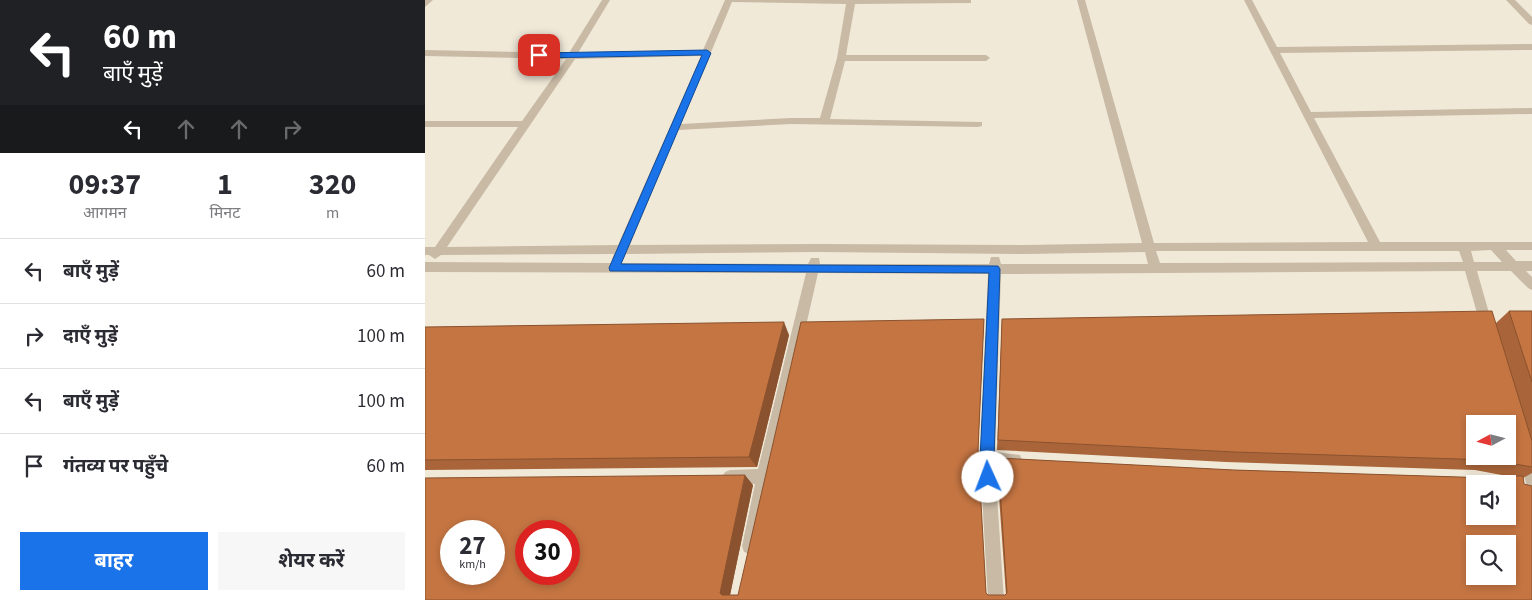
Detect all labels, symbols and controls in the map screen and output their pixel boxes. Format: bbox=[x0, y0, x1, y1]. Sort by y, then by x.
text: 60 m bbox=[103, 12, 177, 62]
icon: left bbox=[20, 20, 85, 85]
pin bbox=[518, 34, 560, 76]
icon: arrive bbox=[525, 41, 553, 69]
text: बाएँ मुड़ें bbox=[103, 58, 163, 90]
icon: left bbox=[119, 115, 147, 143]
icon: ahead bbox=[172, 115, 200, 143]
icon: ahead bbox=[225, 115, 253, 143]
icon: right bbox=[278, 115, 306, 143]
text: 09:37 bbox=[69, 163, 141, 206]
text: 1 bbox=[217, 163, 233, 206]
text: 320 bbox=[309, 163, 356, 206]
text: आगमन bbox=[83, 202, 127, 224]
text: मिनट bbox=[210, 202, 240, 224]
text: m bbox=[326, 202, 339, 224]
icon: left bbox=[20, 257, 48, 285]
text: बाएँ मुड़ें bbox=[63, 258, 119, 285]
text: 60 m bbox=[367, 258, 405, 285]
icon: right bbox=[20, 322, 48, 350]
text: दाएँ मुड़ें bbox=[63, 323, 118, 350]
text: 100 m bbox=[357, 323, 405, 350]
icon: left bbox=[20, 387, 48, 415]
text: बाएँ मुड़ें bbox=[63, 388, 119, 415]
text: 100 m bbox=[357, 388, 405, 415]
north arrow bbox=[1466, 415, 1516, 465]
map controls bbox=[1466, 415, 1516, 585]
position arrow bbox=[961, 450, 1013, 502]
icon: arrive bbox=[20, 452, 48, 480]
text: गंतव्य पर पहुँचे bbox=[63, 453, 168, 480]
text: 60 m bbox=[367, 453, 405, 480]
button: sound bbox=[1466, 475, 1516, 525]
speed limit sign: 30 bbox=[515, 520, 580, 585]
text: 27 bbox=[459, 528, 486, 564]
button: बाहर bbox=[20, 532, 208, 590]
button: शेयर करें bbox=[218, 532, 405, 590]
button: search bbox=[1466, 535, 1516, 585]
text: km/h bbox=[459, 556, 486, 573]

